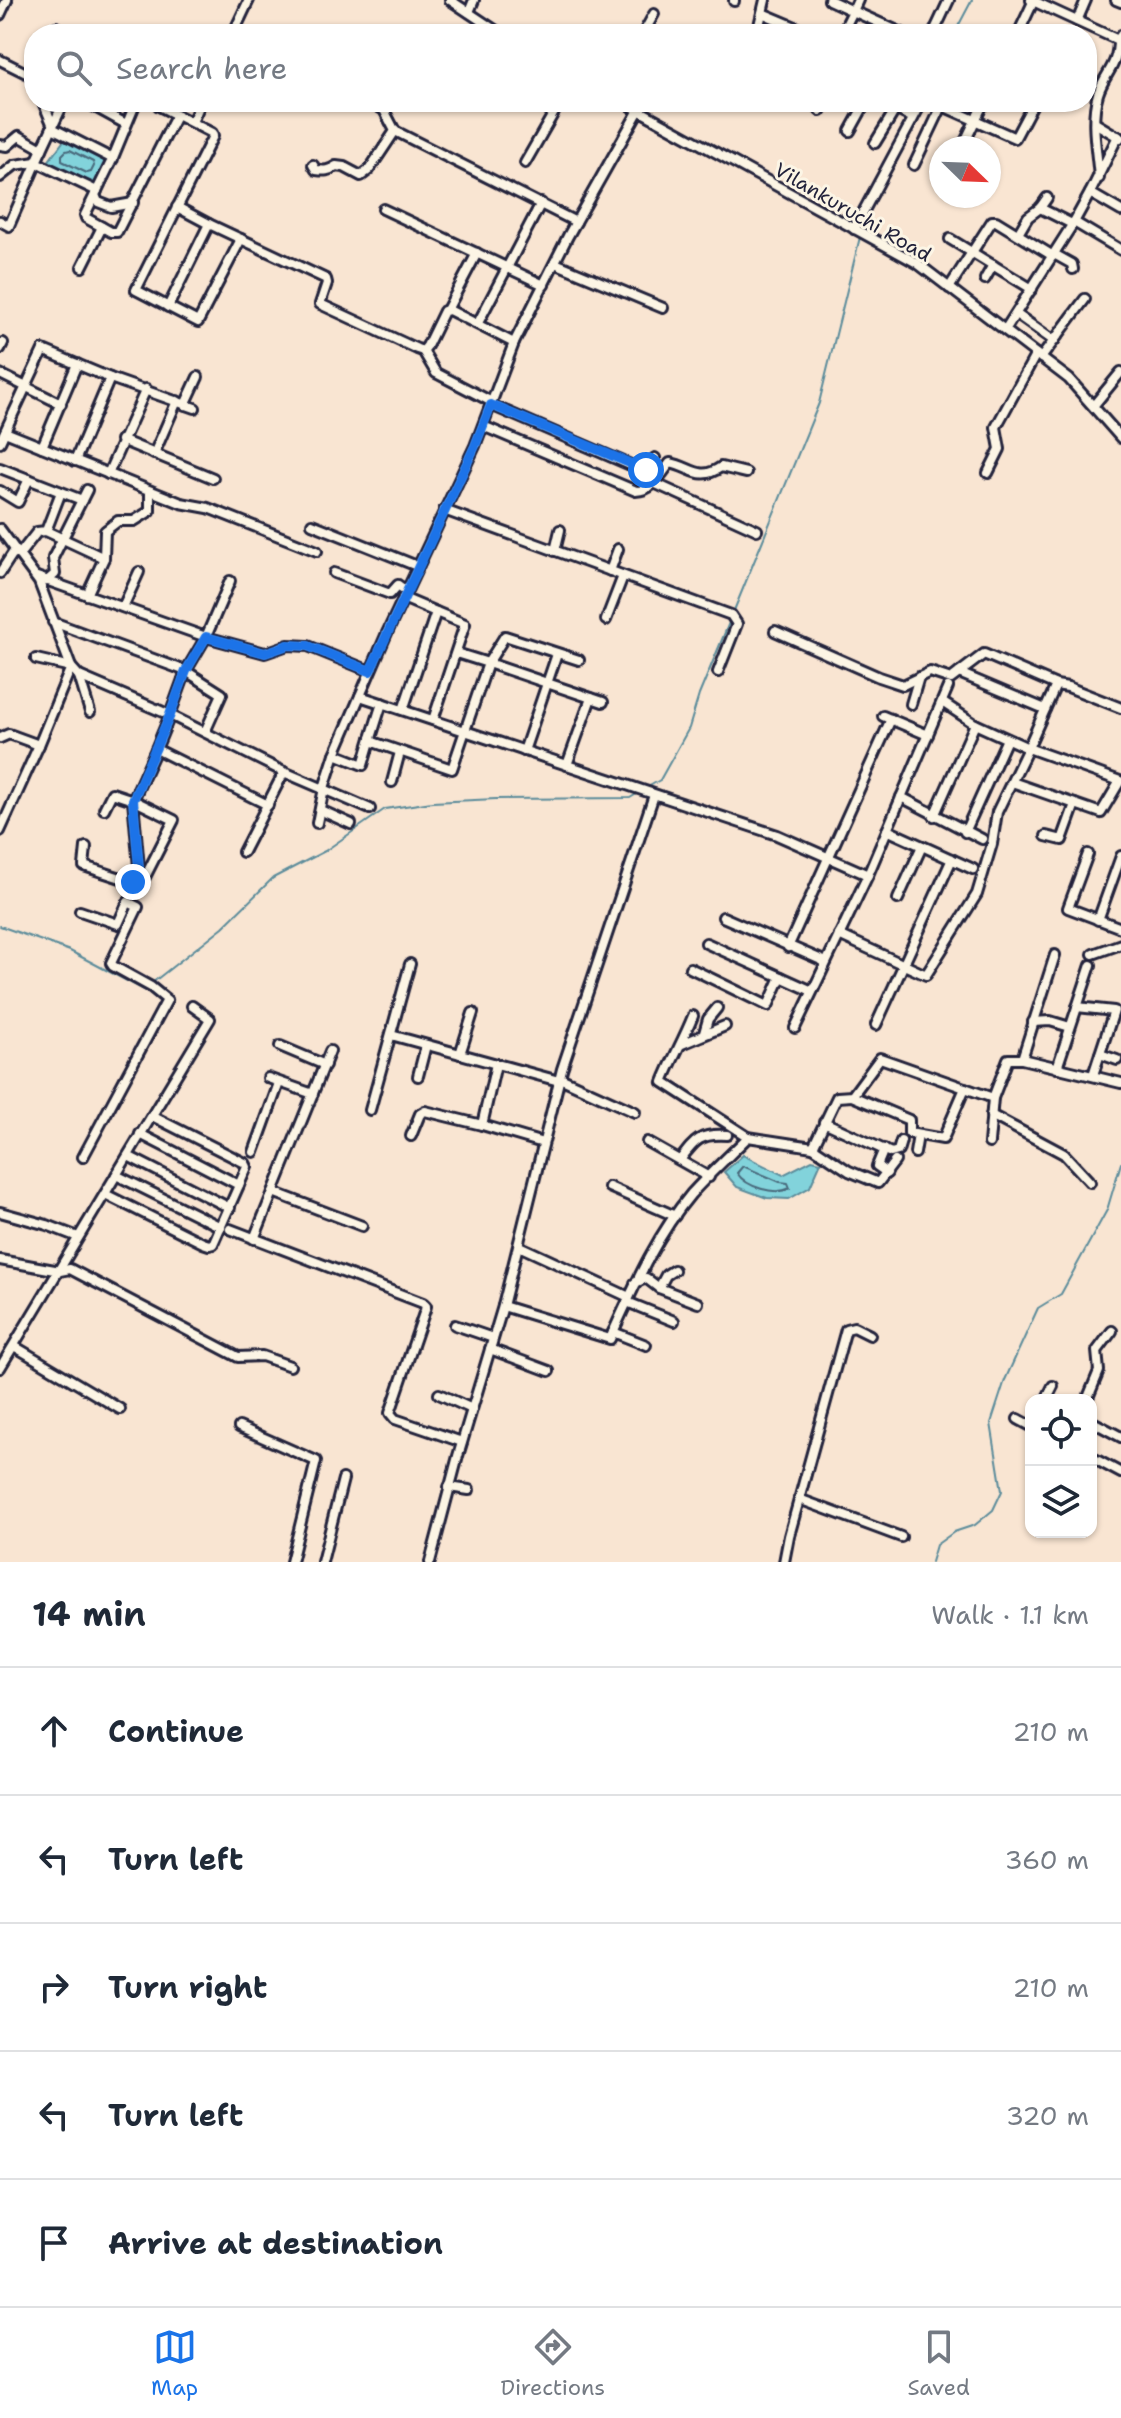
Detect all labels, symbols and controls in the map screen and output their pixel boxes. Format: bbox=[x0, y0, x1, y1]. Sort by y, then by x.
search box bbox=[24, 24, 1097, 112]
icon: search bbox=[52, 46, 96, 90]
text: Search here bbox=[116, 48, 287, 89]
north arrow bbox=[929, 136, 1001, 208]
street label: Vilankuruchi Road bbox=[770, 156, 936, 268]
route start bbox=[628, 452, 664, 488]
route end bbox=[115, 864, 151, 900]
map controls bbox=[1025, 1394, 1097, 1538]
button: locate bbox=[1025, 1394, 1097, 1466]
button: layers bbox=[1025, 1466, 1097, 1538]
text: 14 min bbox=[32, 1591, 146, 1637]
text: Walk · 1.1 km bbox=[931, 1597, 1089, 1632]
icon: ahead bbox=[32, 1709, 76, 1753]
text: Continue bbox=[108, 1711, 244, 1752]
text: 210 m bbox=[1012, 1714, 1089, 1749]
icon: left bbox=[32, 1837, 76, 1881]
text: Turn left bbox=[108, 1839, 243, 1880]
text: 360 m bbox=[1004, 1842, 1089, 1877]
icon: right bbox=[32, 1965, 76, 2009]
text: Turn right bbox=[108, 1967, 267, 2008]
text: 210 m bbox=[1012, 1970, 1089, 2005]
icon: left bbox=[32, 2093, 76, 2137]
text: Turn left bbox=[108, 2095, 243, 2136]
text: 320 m bbox=[1006, 2098, 1089, 2133]
icon: arrive bbox=[32, 2221, 76, 2265]
text: Arrive at destination bbox=[108, 2223, 443, 2264]
tab: Map bbox=[151, 2325, 198, 2402]
tab: Directions bbox=[500, 2325, 605, 2402]
tab: Saved bbox=[907, 2325, 970, 2402]

